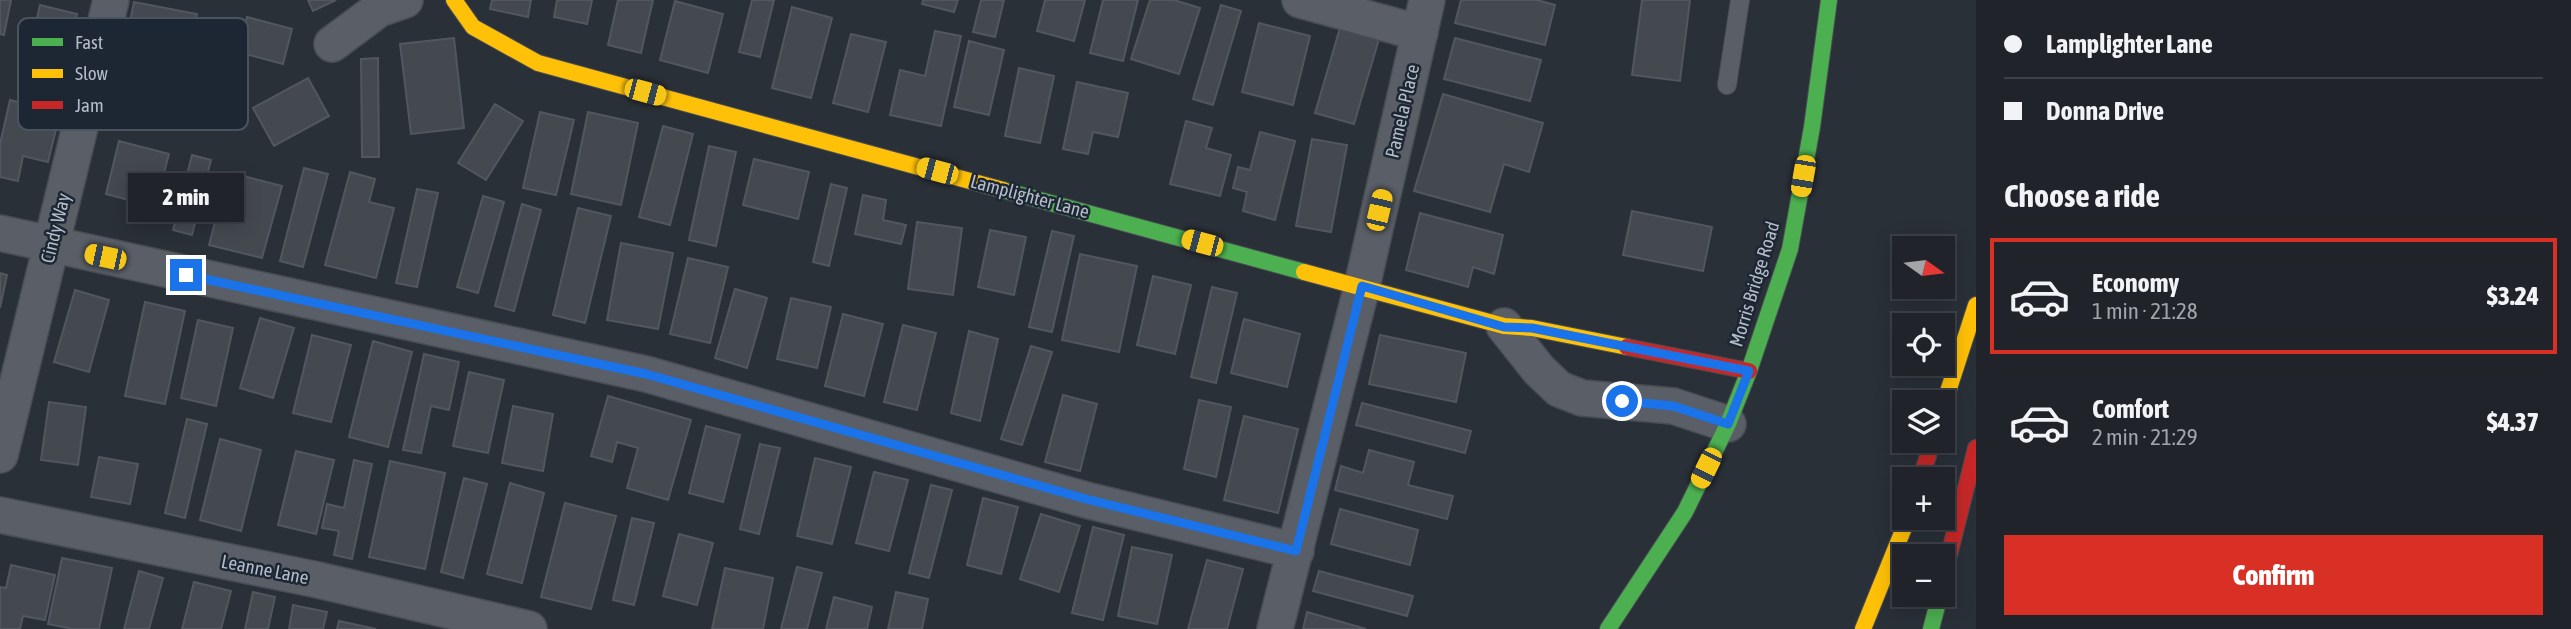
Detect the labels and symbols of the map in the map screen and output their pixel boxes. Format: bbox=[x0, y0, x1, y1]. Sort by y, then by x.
legend bbox=[18, 18, 248, 130]
text: Fast bbox=[75, 31, 103, 53]
text: Slow bbox=[75, 62, 109, 84]
street label: Pamela Place bbox=[1381, 62, 1423, 160]
car bbox=[622, 76, 669, 108]
text: Jam bbox=[75, 94, 104, 116]
car bbox=[1790, 153, 1817, 199]
car bbox=[914, 155, 961, 187]
street label: Lamplighter Lane bbox=[968, 170, 1092, 222]
callout: 2 min bbox=[128, 174, 244, 222]
car bbox=[1365, 187, 1394, 233]
street label: Cindy Way bbox=[36, 191, 74, 265]
street label: Morris Bridge Road bbox=[1725, 219, 1783, 349]
car bbox=[1179, 227, 1226, 259]
north arrow bbox=[1892, 236, 1955, 299]
car bbox=[83, 242, 128, 272]
route end bbox=[170, 259, 202, 291]
route start bbox=[1606, 385, 1638, 417]
car bbox=[1688, 445, 1725, 491]
street label: Leanne Lane bbox=[219, 550, 311, 588]

